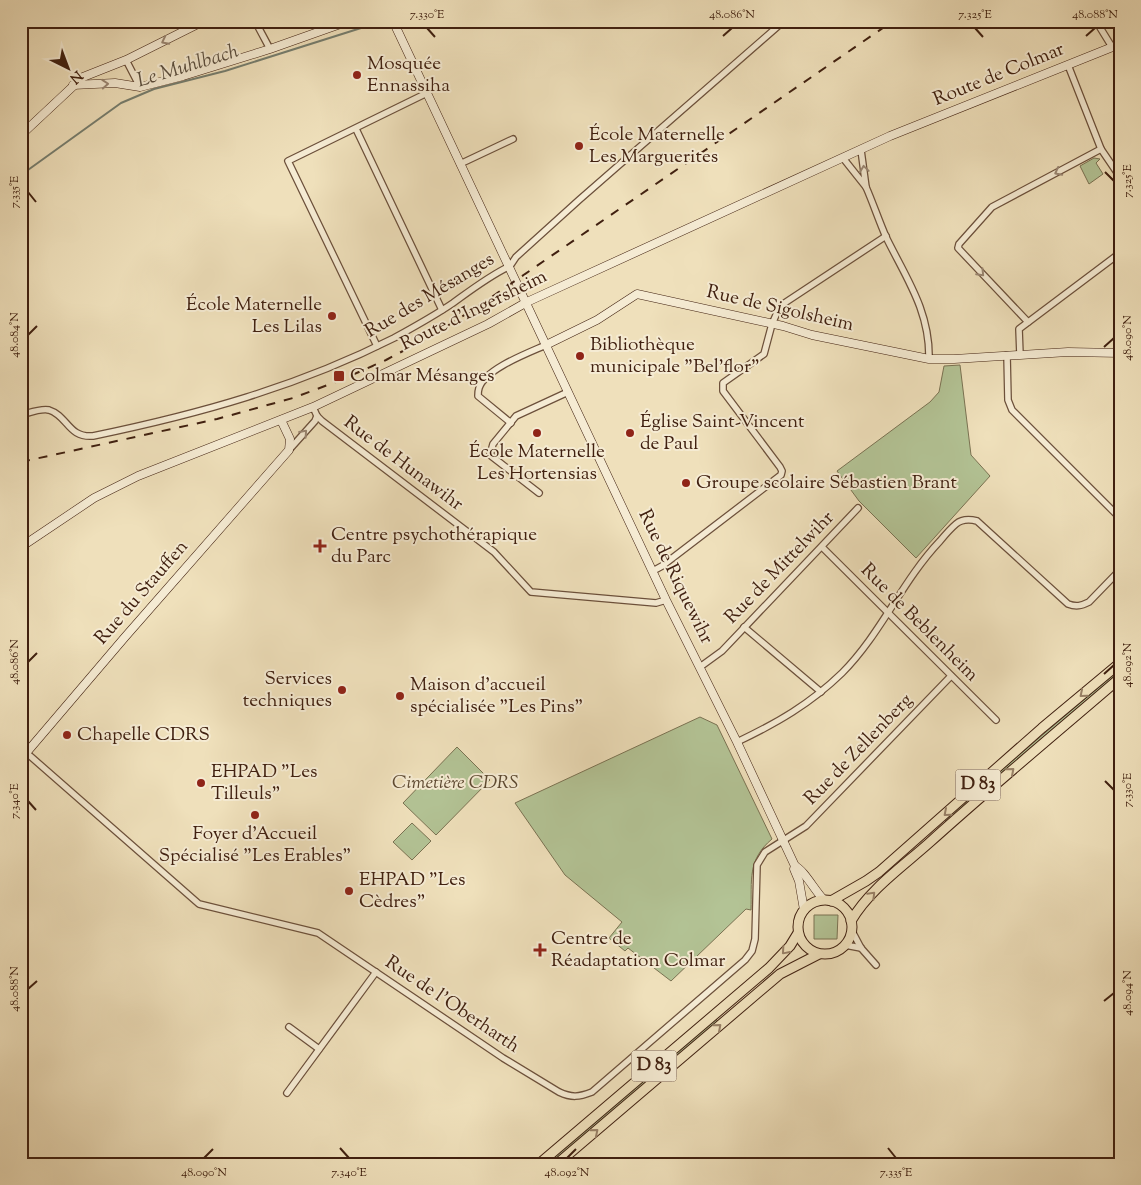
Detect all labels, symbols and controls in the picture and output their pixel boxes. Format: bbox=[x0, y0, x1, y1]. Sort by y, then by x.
text: 7.330°E bbox=[410, 6, 445, 24]
text: 48.086°N bbox=[709, 6, 755, 24]
text: 7.325°E bbox=[958, 6, 992, 24]
text: 48.088°N bbox=[1072, 6, 1118, 24]
one-way arrow bbox=[161, 35, 170, 45]
street label: Route de Colmar bbox=[930, 36, 1068, 114]
water label: Le Muhlbach bbox=[133, 38, 243, 96]
north arrow bbox=[42, 42, 92, 92]
place label: Mosquée Ennassiha bbox=[367, 51, 450, 100]
text: N bbox=[65, 65, 86, 87]
marker: Mosquée Ennassiha bbox=[351, 69, 363, 81]
one-way arrow bbox=[101, 79, 109, 90]
place label: École Maternelle Les Marguerites bbox=[589, 122, 725, 171]
marker: École Maternelle Les Marguerites bbox=[573, 140, 585, 152]
text: 7.325°E bbox=[1119, 164, 1137, 198]
one-way arrow bbox=[859, 165, 869, 174]
one-way arrow bbox=[1054, 166, 1063, 176]
text: 7.335°E bbox=[6, 175, 24, 208]
street label: Rue des Mésanges bbox=[360, 247, 500, 345]
street label: Route d'Ingersheim bbox=[396, 264, 552, 358]
one-way arrow bbox=[975, 267, 984, 276]
street label: Rue de Sigolsheim bbox=[704, 279, 856, 339]
place label: École Maternelle Les Lilas bbox=[186, 292, 322, 341]
marker: École Maternelle Les Lilas bbox=[326, 310, 338, 322]
text: 48.084°N bbox=[6, 312, 24, 358]
text: 48.090°N bbox=[1119, 315, 1137, 361]
place label: Bibliothèque municipale "Bel'flor" bbox=[590, 332, 760, 381]
marker: Bibliothèque municipale "Bel'flor" bbox=[574, 350, 586, 362]
place label: Colmar Mésanges bbox=[350, 363, 495, 390]
marker: Colmar Mésanges bbox=[332, 369, 346, 383]
place label: Église Saint-Vincent de Paul bbox=[640, 409, 805, 458]
street label: Rue de Hunawihr bbox=[337, 410, 469, 518]
marker: École Maternelle Les Hortensias bbox=[531, 427, 543, 439]
marker: Église Saint-Vincent de Paul bbox=[624, 427, 636, 439]
one-way arrow bbox=[298, 430, 307, 439]
place label: École Maternelle Les Hortensias bbox=[469, 439, 605, 488]
place label: Groupe scolaire Sébastien Brant bbox=[696, 470, 958, 497]
marker: Groupe scolaire Sébastien Brant bbox=[680, 477, 692, 489]
street label: Rue de Riquewihr bbox=[631, 505, 719, 649]
street label: Rue de Mittelwihr bbox=[719, 505, 841, 631]
place label: Centre psychothérapique du Parc bbox=[331, 522, 537, 571]
street label: Rue du Stauffen bbox=[89, 535, 195, 651]
marker: Centre psychothérapique du Parc bbox=[313, 539, 327, 553]
street label: Rue de Beblenheim bbox=[854, 558, 984, 688]
text: 48.086°N bbox=[6, 639, 24, 685]
text: 48.092°N bbox=[1119, 642, 1137, 687]
place label: Services techniques bbox=[243, 666, 332, 715]
place label: Maison d'accueil spécialisée "Les Pins" bbox=[410, 672, 583, 721]
marker: Services techniques bbox=[336, 684, 348, 696]
street label: Rue de Zellenberg bbox=[799, 688, 919, 812]
one-way arrow bbox=[1079, 689, 1088, 698]
marker: Maison d'accueil spécialisée "Les Pins" bbox=[394, 690, 406, 702]
place label: Chapelle CDRS bbox=[77, 722, 210, 749]
marker: Chapelle CDRS bbox=[61, 729, 73, 741]
place label: EHPAD "Les Tilleuls" bbox=[211, 759, 318, 808]
one-way arrow bbox=[1006, 768, 1015, 777]
park label: Cimetière CDRS bbox=[392, 770, 518, 797]
road number: D 83 bbox=[956, 770, 1000, 800]
text: 7.330°E bbox=[1119, 772, 1137, 807]
marker: EHPAD "Les Tilleuls" bbox=[195, 777, 207, 789]
text: 7.340°E bbox=[6, 782, 24, 819]
one-way arrow bbox=[943, 807, 952, 816]
marker: Foyer d'Accueil Spécialisé "Les Erables" bbox=[249, 809, 261, 821]
place label: Foyer d'Accueil Spécialisé "Les Erables" bbox=[159, 821, 351, 870]
place label: EHPAD "Les Cèdres" bbox=[359, 867, 466, 916]
marker: EHPAD "Les Cèdres" bbox=[343, 885, 355, 897]
one-way arrow bbox=[866, 892, 875, 901]
place label: Centre de Réadaptation Colmar bbox=[551, 926, 725, 975]
marker: Centre de Réadaptation Colmar bbox=[533, 943, 547, 957]
one-way arrow bbox=[782, 946, 791, 955]
street label: Rue de l'Oberharth bbox=[379, 950, 525, 1060]
text: 48.088°N bbox=[6, 966, 24, 1012]
text: 48.094°N bbox=[1119, 970, 1137, 1016]
one-way arrow bbox=[713, 1024, 722, 1033]
road number: D 83 bbox=[632, 1050, 676, 1082]
one-way arrow bbox=[589, 1129, 598, 1138]
text: 48.090°N bbox=[181, 1164, 227, 1182]
text: 7.340°E bbox=[331, 1164, 368, 1182]
text: 48.092°N bbox=[545, 1164, 590, 1182]
text: 7.335°E bbox=[880, 1164, 913, 1182]

